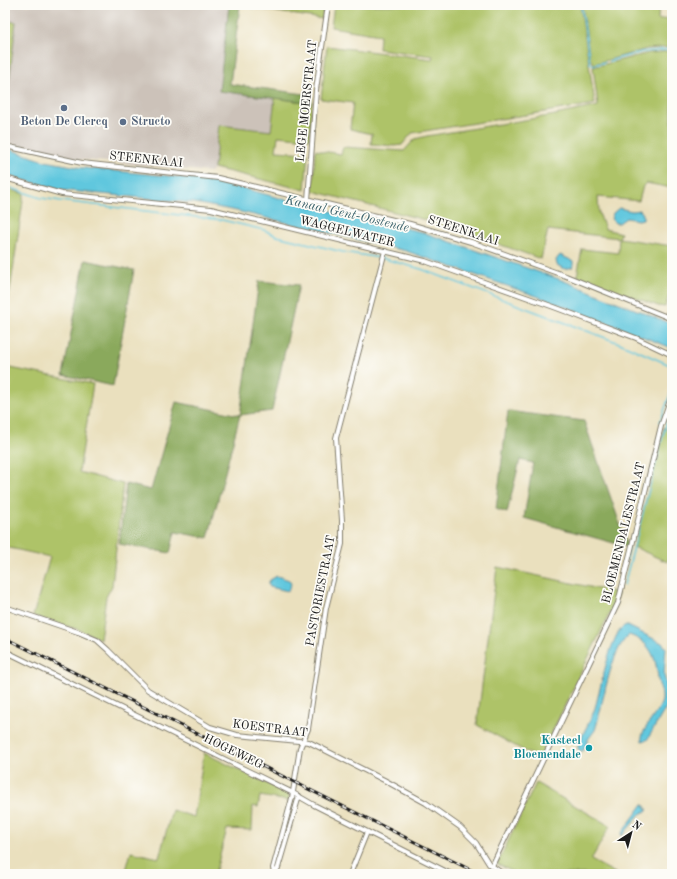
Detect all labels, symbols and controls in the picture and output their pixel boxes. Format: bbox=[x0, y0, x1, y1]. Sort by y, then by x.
street label: LEGE MOERSTRAAT bbox=[295, 40, 319, 162]
marker: Beton De Clercq bbox=[59, 103, 69, 113]
place label: Beton De Clercq bbox=[20, 116, 108, 128]
place label: Structo bbox=[131, 116, 171, 128]
marker: Structo bbox=[118, 117, 128, 127]
street label: STEENKAAI bbox=[109, 150, 184, 170]
water label: Kanaal Gent-Oostende bbox=[283, 193, 410, 235]
street label: WAGGELWATER bbox=[298, 214, 396, 250]
street label: STEENKAAI bbox=[426, 214, 500, 248]
street label: BLOEMENDALESTRAAT bbox=[601, 461, 647, 605]
street label: PASTORIESTRAAT bbox=[304, 534, 338, 648]
street label: KOESTRAAT bbox=[232, 718, 308, 740]
street label: HOGEWEG bbox=[201, 732, 265, 772]
place label: Kasteel Bloemendale bbox=[513, 735, 581, 761]
marker: Kasteel Bloemendale bbox=[584, 743, 594, 753]
north arrow bbox=[611, 813, 651, 853]
text: N bbox=[629, 819, 643, 833]

